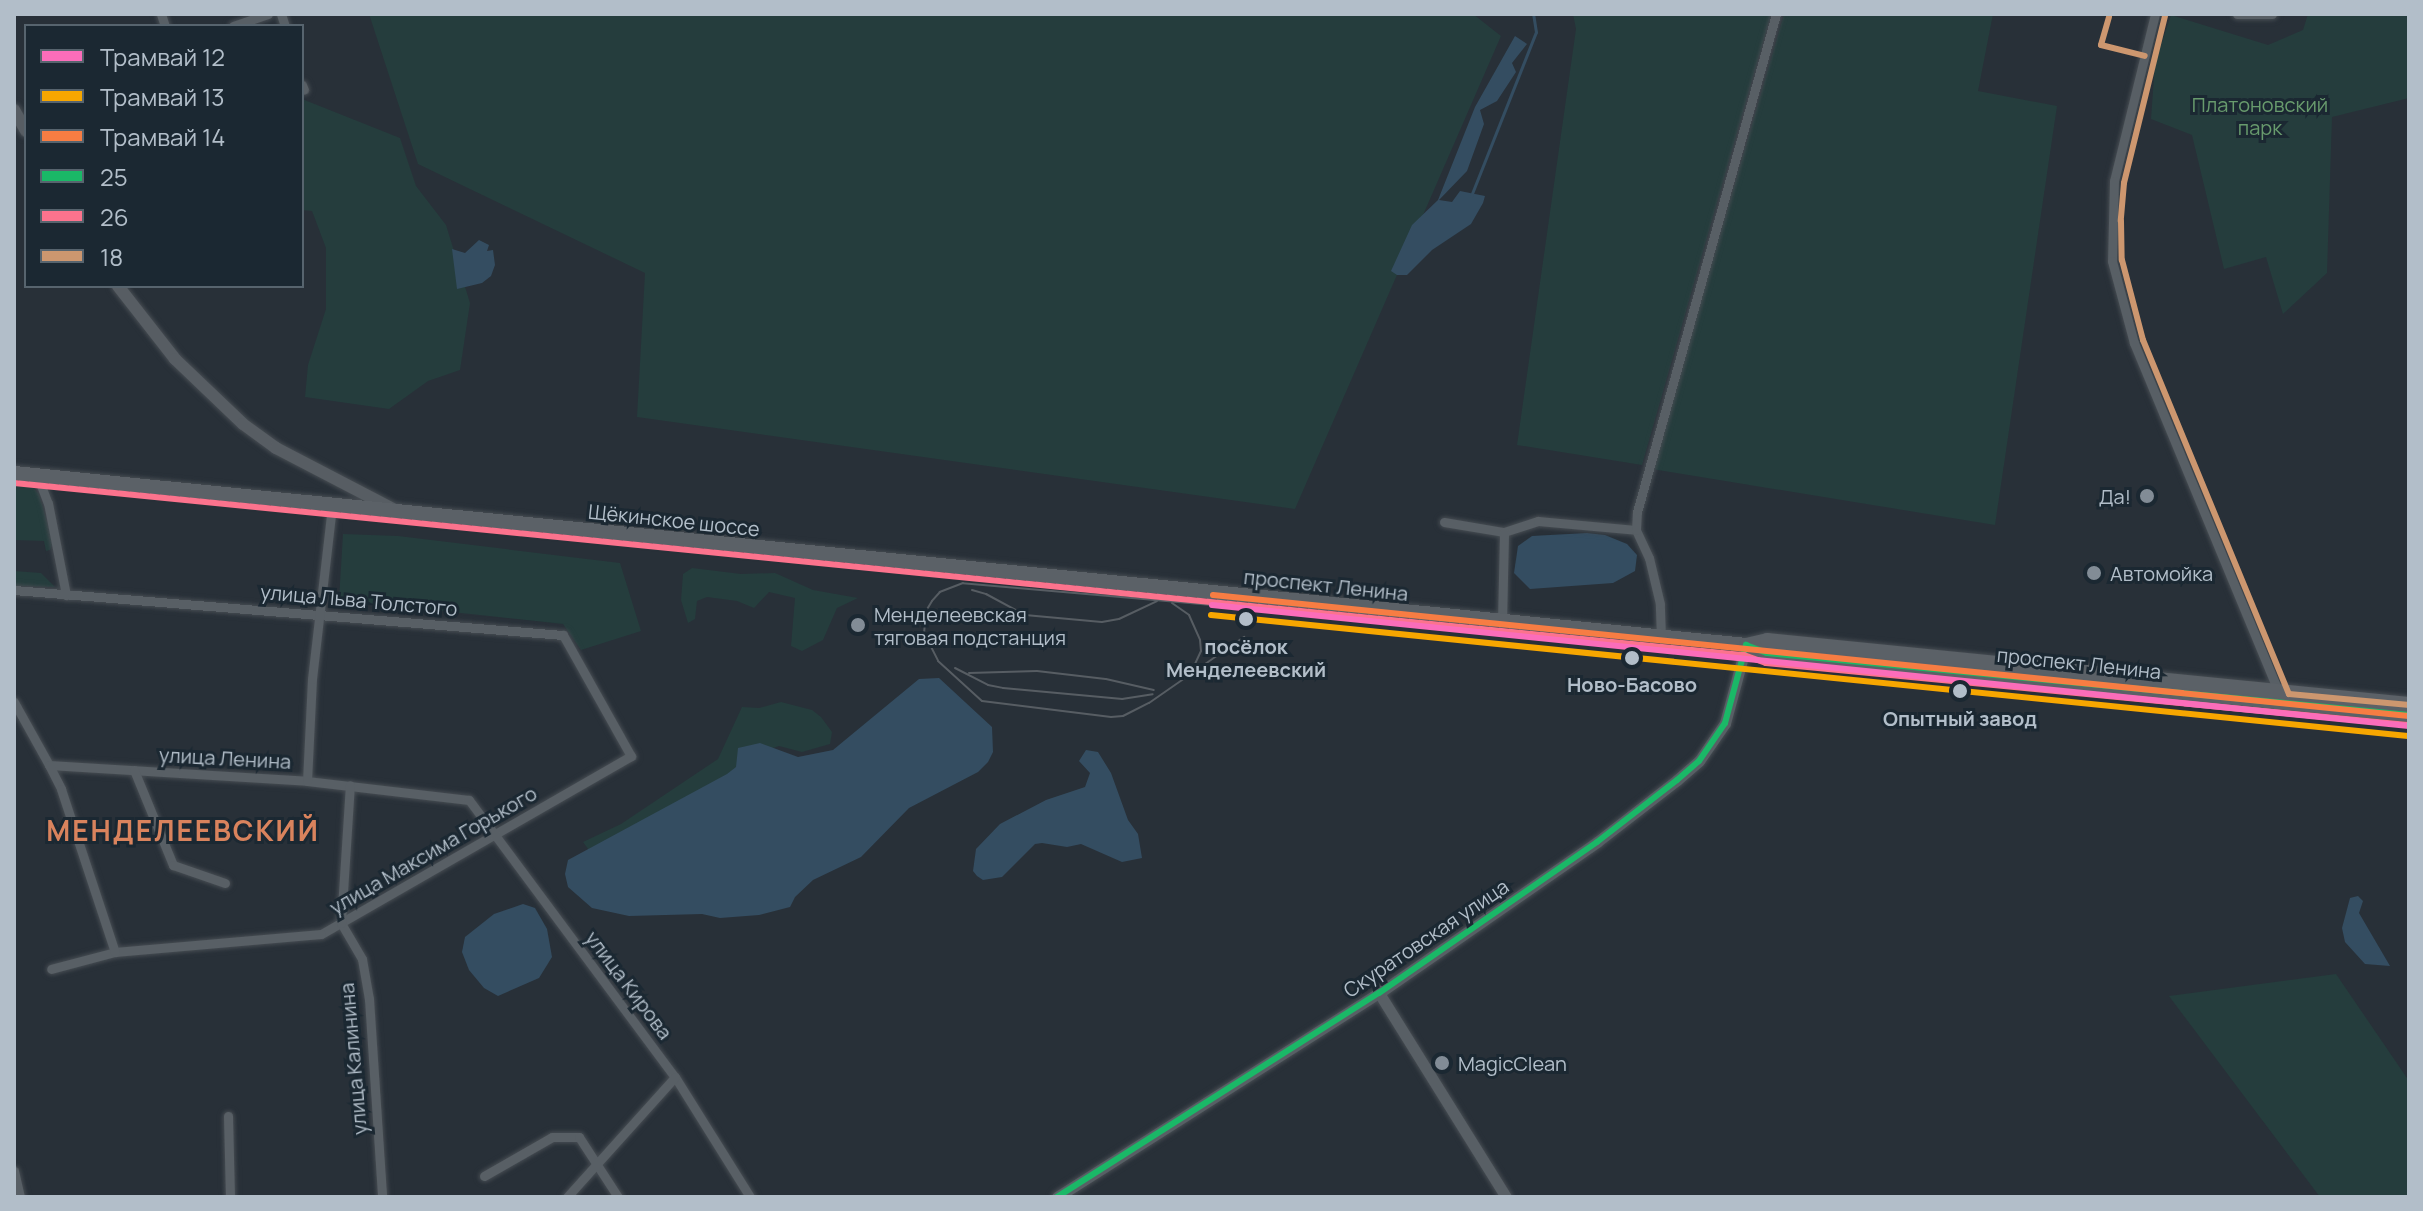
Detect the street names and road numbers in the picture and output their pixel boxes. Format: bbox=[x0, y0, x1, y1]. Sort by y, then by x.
street label: Щёкинское шоссе bbox=[587, 499, 761, 541]
street label: проспект Ленина bbox=[1243, 564, 1409, 606]
street label: улица Льва Толстого bbox=[259, 579, 459, 621]
street label: проспект Ленина bbox=[1996, 642, 2162, 684]
street label: улица Ленина bbox=[158, 743, 292, 773]
street label: улица Максима Горького bbox=[325, 781, 541, 919]
street label: Скуратовская улица bbox=[1339, 874, 1513, 1002]
street label: улица Кирова bbox=[581, 926, 677, 1044]
street label: улица Калинина bbox=[334, 982, 372, 1136]

